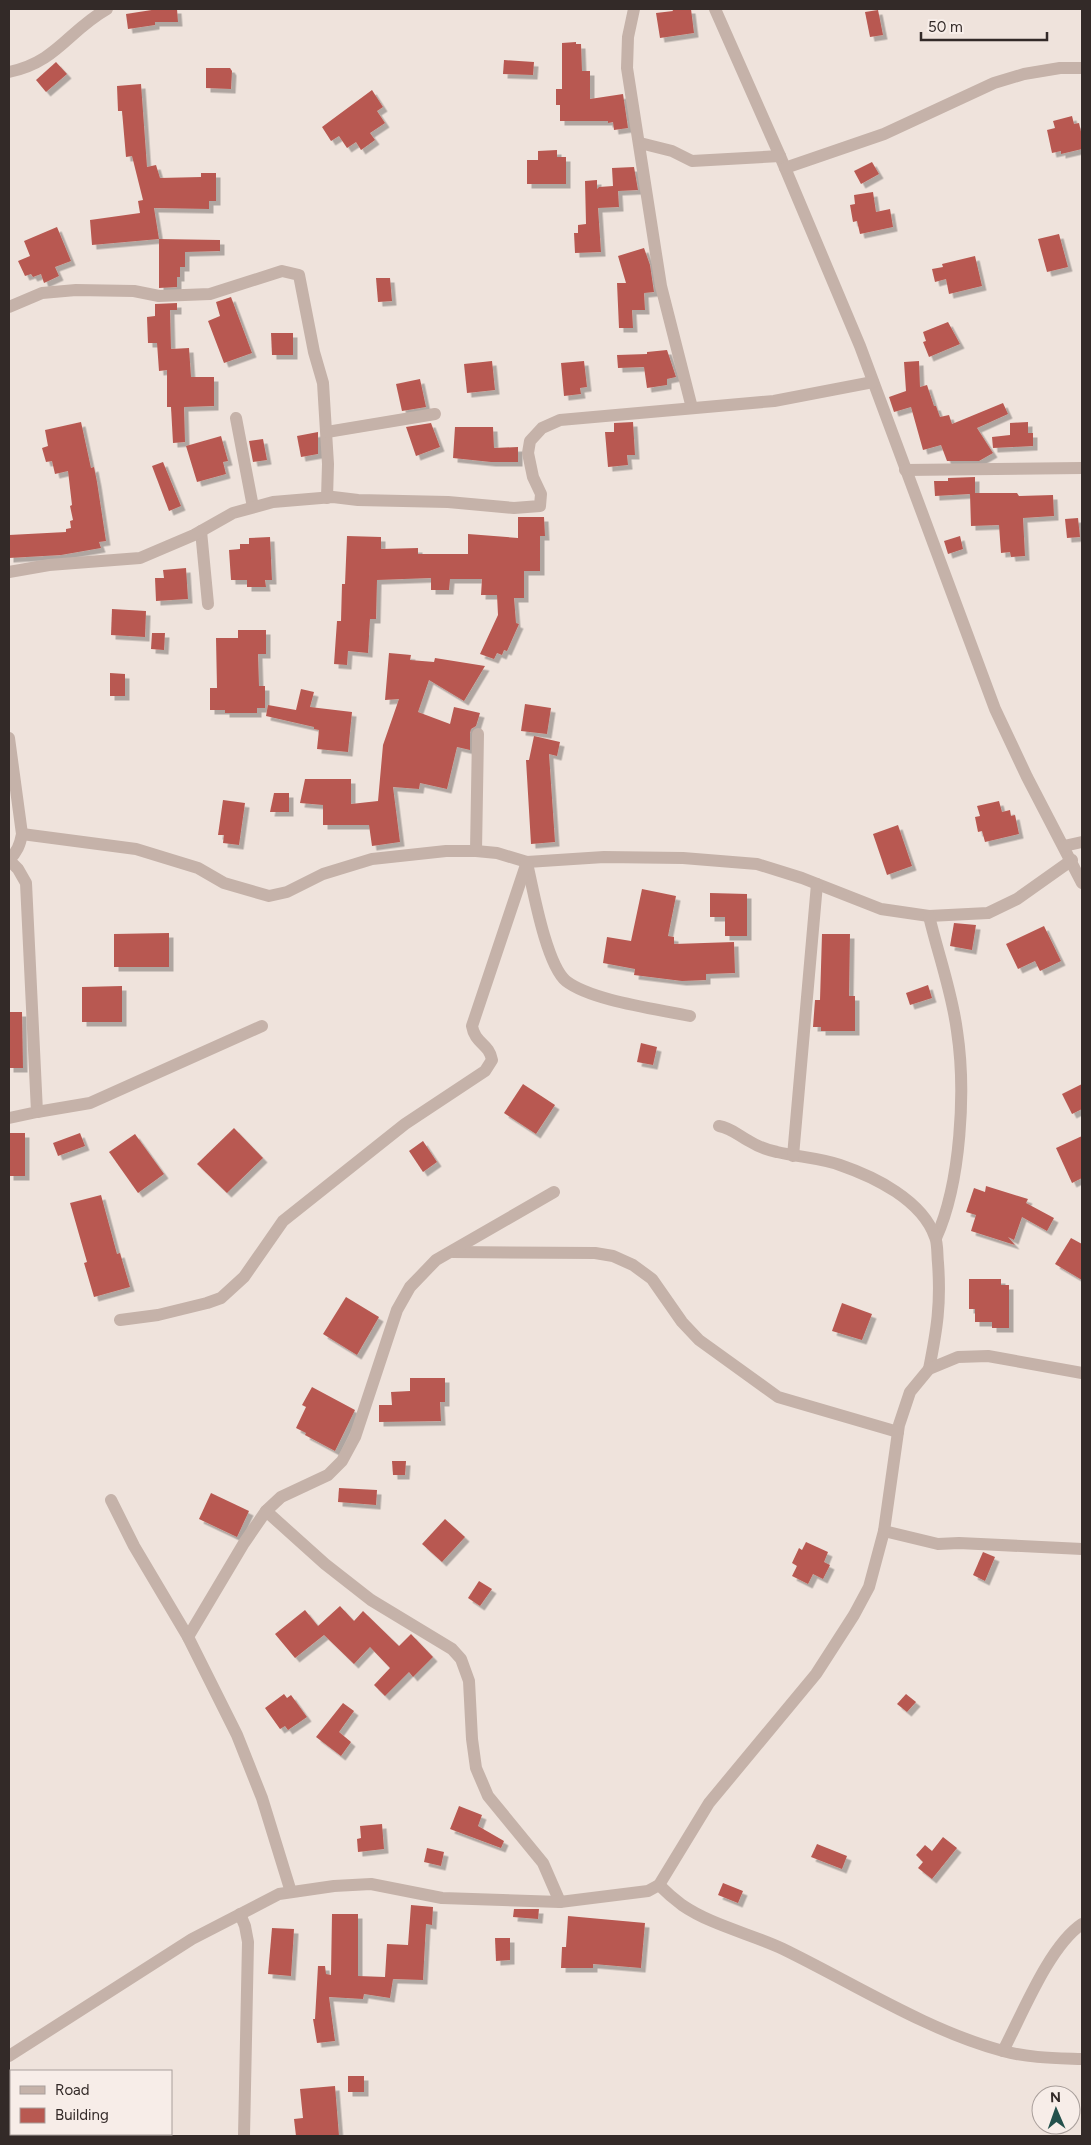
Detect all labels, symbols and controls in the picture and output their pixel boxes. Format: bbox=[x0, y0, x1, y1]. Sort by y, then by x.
scale bar bbox=[921, 10, 1047, 42]
text: 50 m bbox=[928, 18, 963, 36]
legend bbox=[10, 2070, 172, 2135]
text: Road bbox=[55, 2081, 90, 2099]
north arrow bbox=[1031, 2085, 1081, 2135]
text: N bbox=[1050, 2089, 1061, 2106]
text: Building bbox=[55, 2106, 109, 2124]

